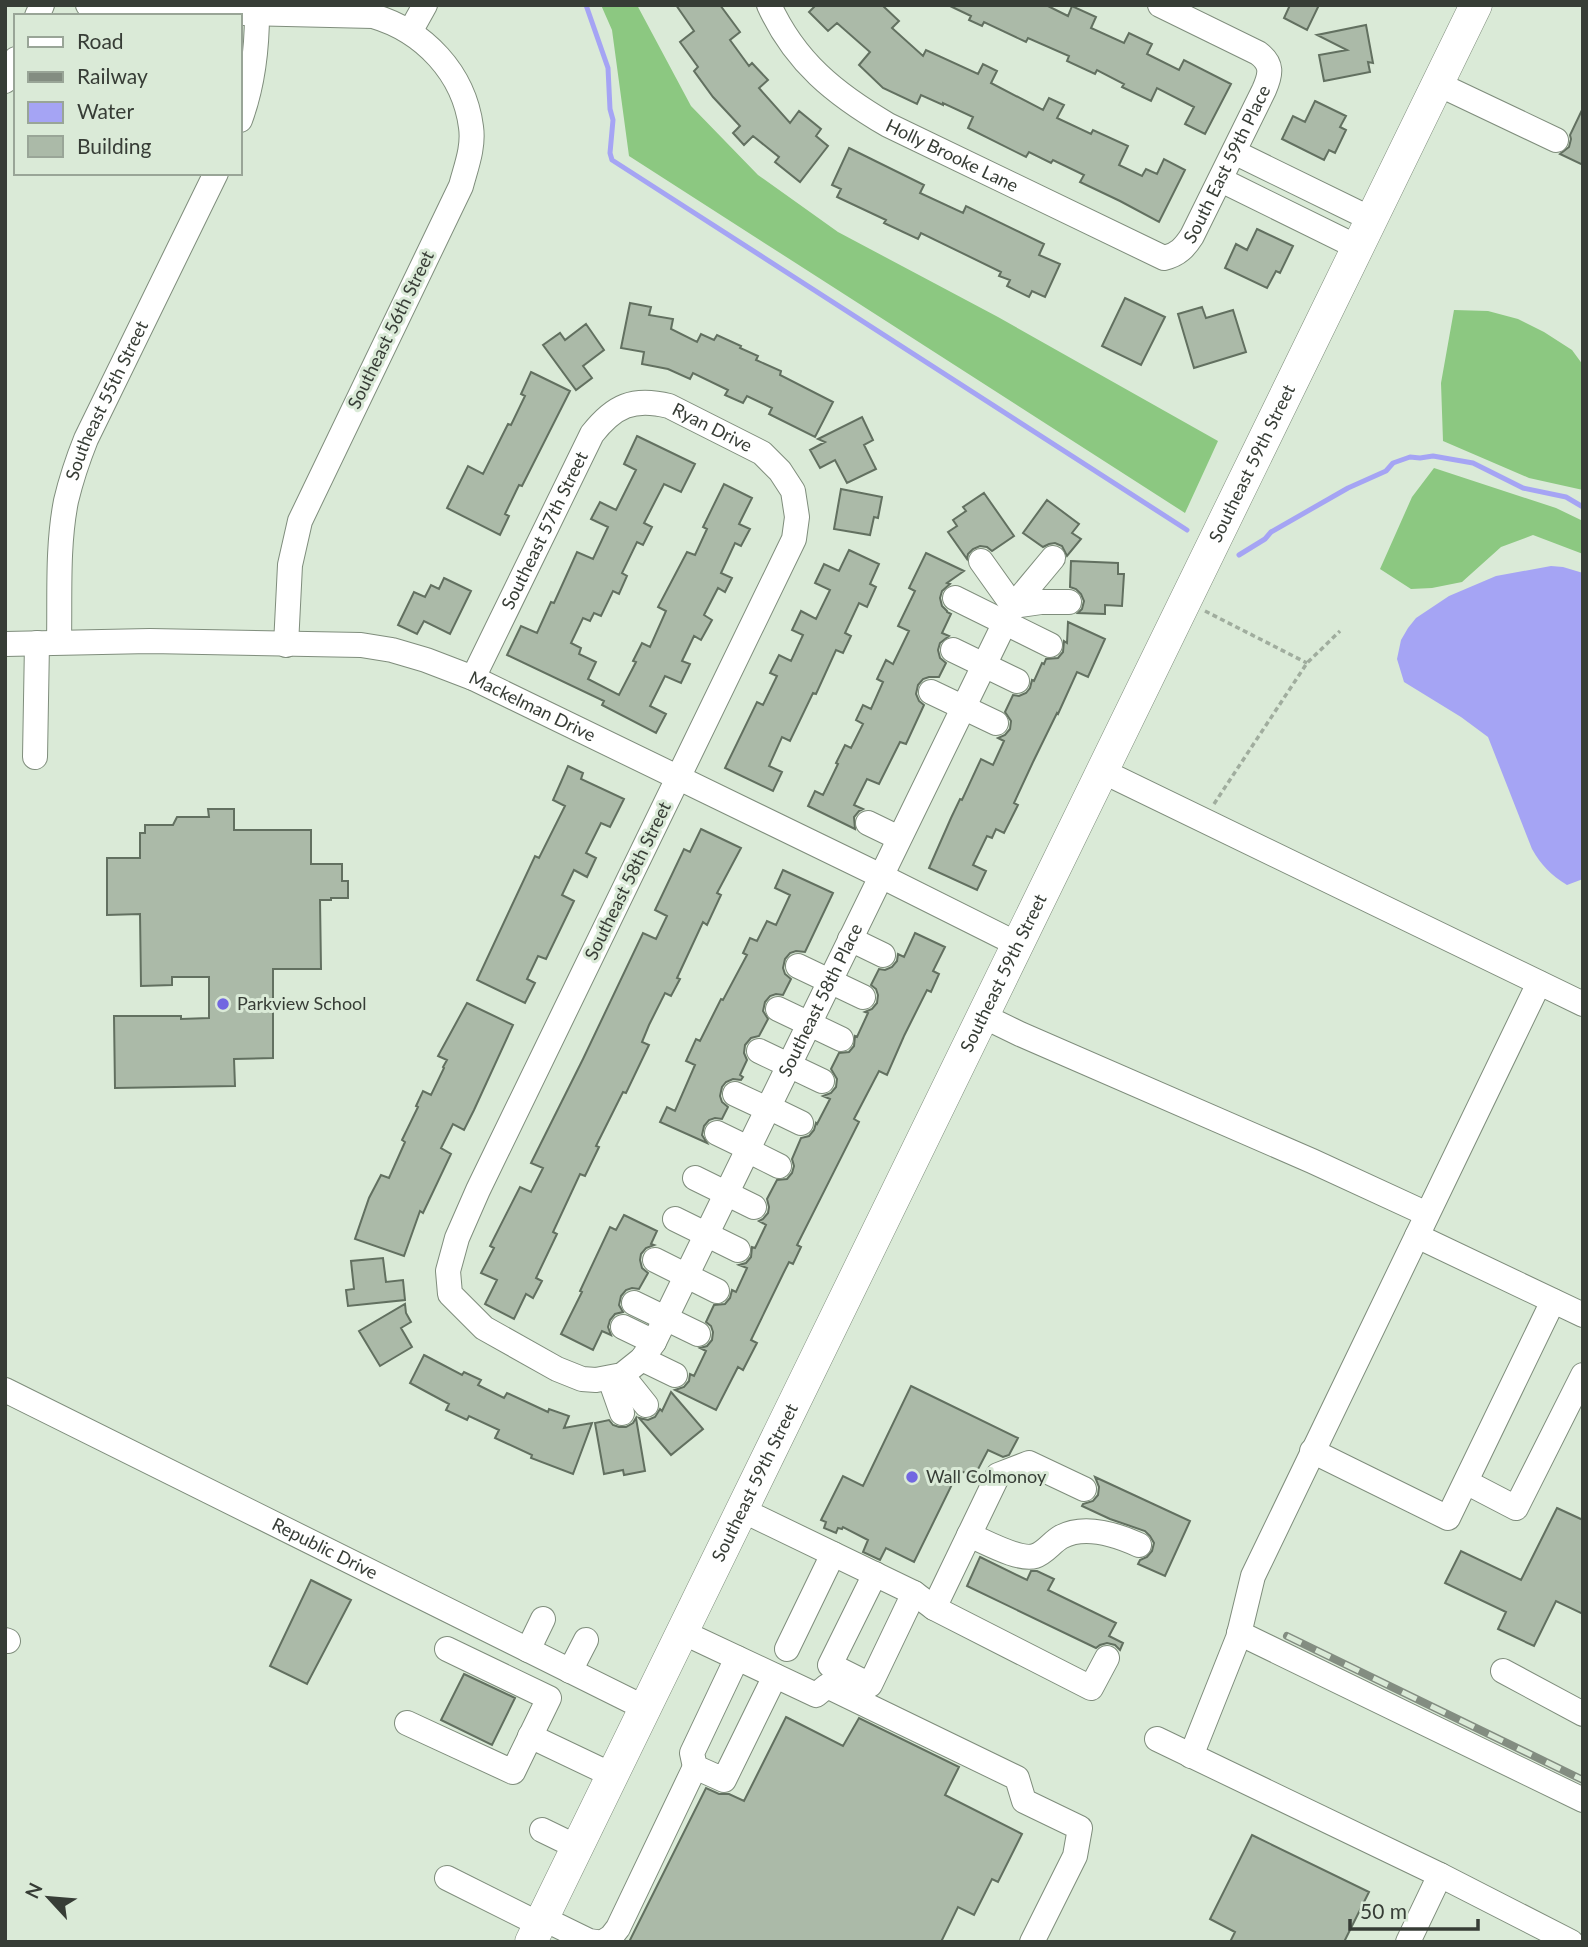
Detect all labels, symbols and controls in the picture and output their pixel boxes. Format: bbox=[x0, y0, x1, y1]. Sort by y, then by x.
legend bbox=[14, 14, 242, 175]
text: Road bbox=[77, 28, 124, 53]
text: Railway bbox=[77, 63, 148, 88]
street label: South East 59th Place bbox=[1178, 81, 1275, 247]
text: Water bbox=[77, 98, 134, 123]
street label: Holly Brooke Lane bbox=[883, 114, 1022, 196]
text: Building bbox=[77, 133, 152, 158]
street label: Southeast 56th Street bbox=[342, 246, 438, 412]
street label: Southeast 55th Street bbox=[60, 316, 152, 483]
street label: Southeast 59th Street bbox=[1204, 380, 1299, 546]
street label: Ryan Drive bbox=[669, 397, 756, 456]
street label: Southeast 57th Street bbox=[496, 447, 592, 613]
street label: Mackelman Drive bbox=[466, 666, 599, 746]
street label: Southeast 58th Street bbox=[579, 797, 675, 963]
street label: Southeast 59th Street bbox=[955, 890, 1051, 1055]
street label: Southeast 58th Place bbox=[773, 920, 866, 1080]
place label: Parkview School bbox=[237, 992, 367, 1014]
marker: Parkview School bbox=[215, 996, 231, 1012]
street label: Southeast 59th Street bbox=[706, 1399, 802, 1565]
place label: Wall Colmonoy bbox=[926, 1465, 1047, 1487]
marker: Wall Colmonoy bbox=[904, 1469, 920, 1485]
street label: Republic Drive bbox=[269, 1512, 382, 1583]
north arrow bbox=[14, 1863, 84, 1933]
text: N bbox=[20, 1879, 47, 1902]
scale bar bbox=[1350, 1888, 1478, 1932]
text: 50 m bbox=[1360, 1898, 1407, 1923]

